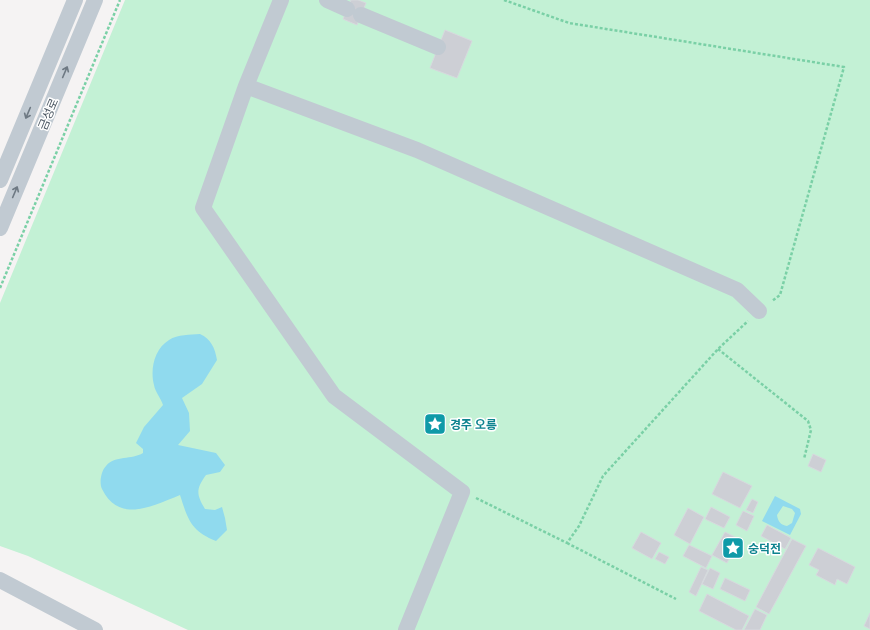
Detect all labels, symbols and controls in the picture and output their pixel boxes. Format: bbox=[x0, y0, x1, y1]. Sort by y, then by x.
one-way arrow bbox=[62, 66, 70, 78]
street label: 금성로 bbox=[33, 95, 63, 133]
one-way arrow bbox=[24, 107, 31, 119]
one-way arrow bbox=[12, 186, 19, 198]
place icon: 경주 오릉 bbox=[422, 411, 448, 437]
place label: 경주 오릉 bbox=[450, 415, 497, 434]
place icon: 숭덕전 bbox=[720, 535, 746, 561]
place label: 숭덕전 bbox=[748, 539, 781, 558]

